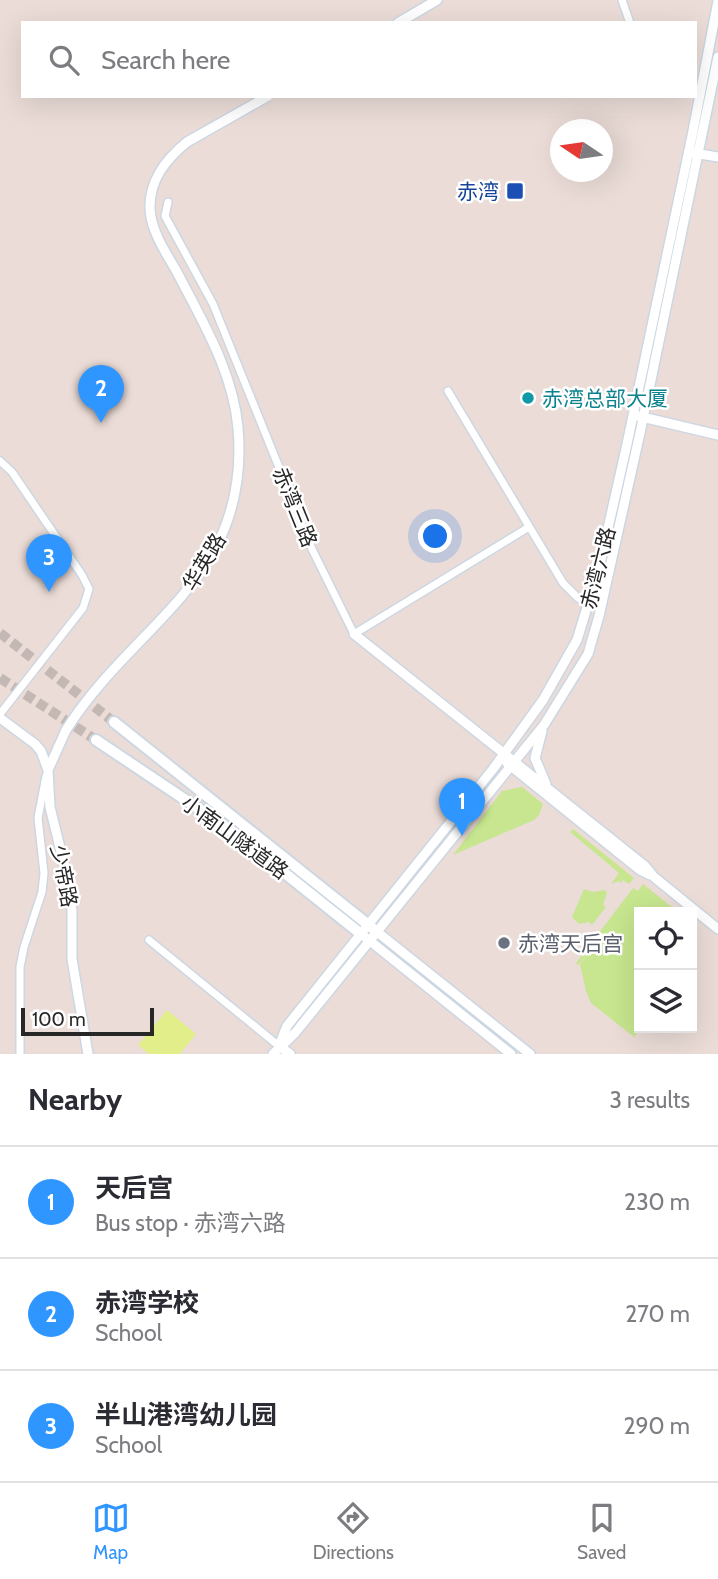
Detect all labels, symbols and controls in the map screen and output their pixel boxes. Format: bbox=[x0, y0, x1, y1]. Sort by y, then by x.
search box bbox=[21, 21, 697, 98]
icon: search bbox=[45, 41, 83, 79]
text: Search here bbox=[101, 44, 230, 76]
north arrow bbox=[550, 119, 613, 182]
place label: 赤湾 bbox=[457, 179, 499, 204]
marker: 赤湾 bbox=[505, 181, 525, 201]
pin: 2 bbox=[78, 365, 124, 423]
place label: 赤湾总部大厦 bbox=[542, 386, 668, 411]
marker: 赤湾总部大厦 bbox=[520, 390, 536, 406]
street label: 赤湾三路 bbox=[268, 463, 322, 551]
your location bbox=[418, 519, 452, 553]
street label: 赤湾六路 bbox=[576, 524, 620, 612]
street label: 华英路 bbox=[177, 529, 231, 595]
pin: 3 bbox=[26, 534, 72, 592]
pin: 1 bbox=[439, 778, 485, 836]
street label: 小南山隧道路 bbox=[177, 790, 293, 884]
street label: 少帝路 bbox=[46, 843, 82, 909]
map controls bbox=[634, 907, 697, 1033]
button: locate bbox=[634, 907, 697, 970]
place label: 赤湾天后宫 bbox=[518, 931, 623, 956]
marker: 赤湾天后宫 bbox=[496, 935, 512, 951]
button: layers bbox=[634, 970, 697, 1033]
scale bar bbox=[21, 1005, 154, 1037]
text: 100 m bbox=[32, 1008, 86, 1031]
text: Nearby bbox=[28, 1081, 122, 1118]
text: 3 results bbox=[609, 1086, 690, 1114]
text: 天后宫 bbox=[95, 1172, 173, 1204]
text: 1 bbox=[47, 1188, 55, 1216]
text: 230 m bbox=[624, 1188, 690, 1216]
text: Bus stop · 赤湾六路 bbox=[95, 1209, 286, 1237]
text: 赤湾学校 bbox=[95, 1287, 199, 1319]
text: 2 bbox=[45, 1300, 57, 1328]
text: 270 m bbox=[625, 1300, 690, 1328]
text: School bbox=[95, 1319, 162, 1347]
text: 半山港湾幼儿园 bbox=[95, 1399, 277, 1431]
text: 3 bbox=[45, 1412, 57, 1440]
text: 290 m bbox=[623, 1412, 690, 1440]
text: School bbox=[95, 1431, 162, 1459]
tab: Map bbox=[92, 1499, 130, 1564]
tab: Directions bbox=[313, 1499, 394, 1564]
tab: Saved bbox=[577, 1499, 626, 1564]

